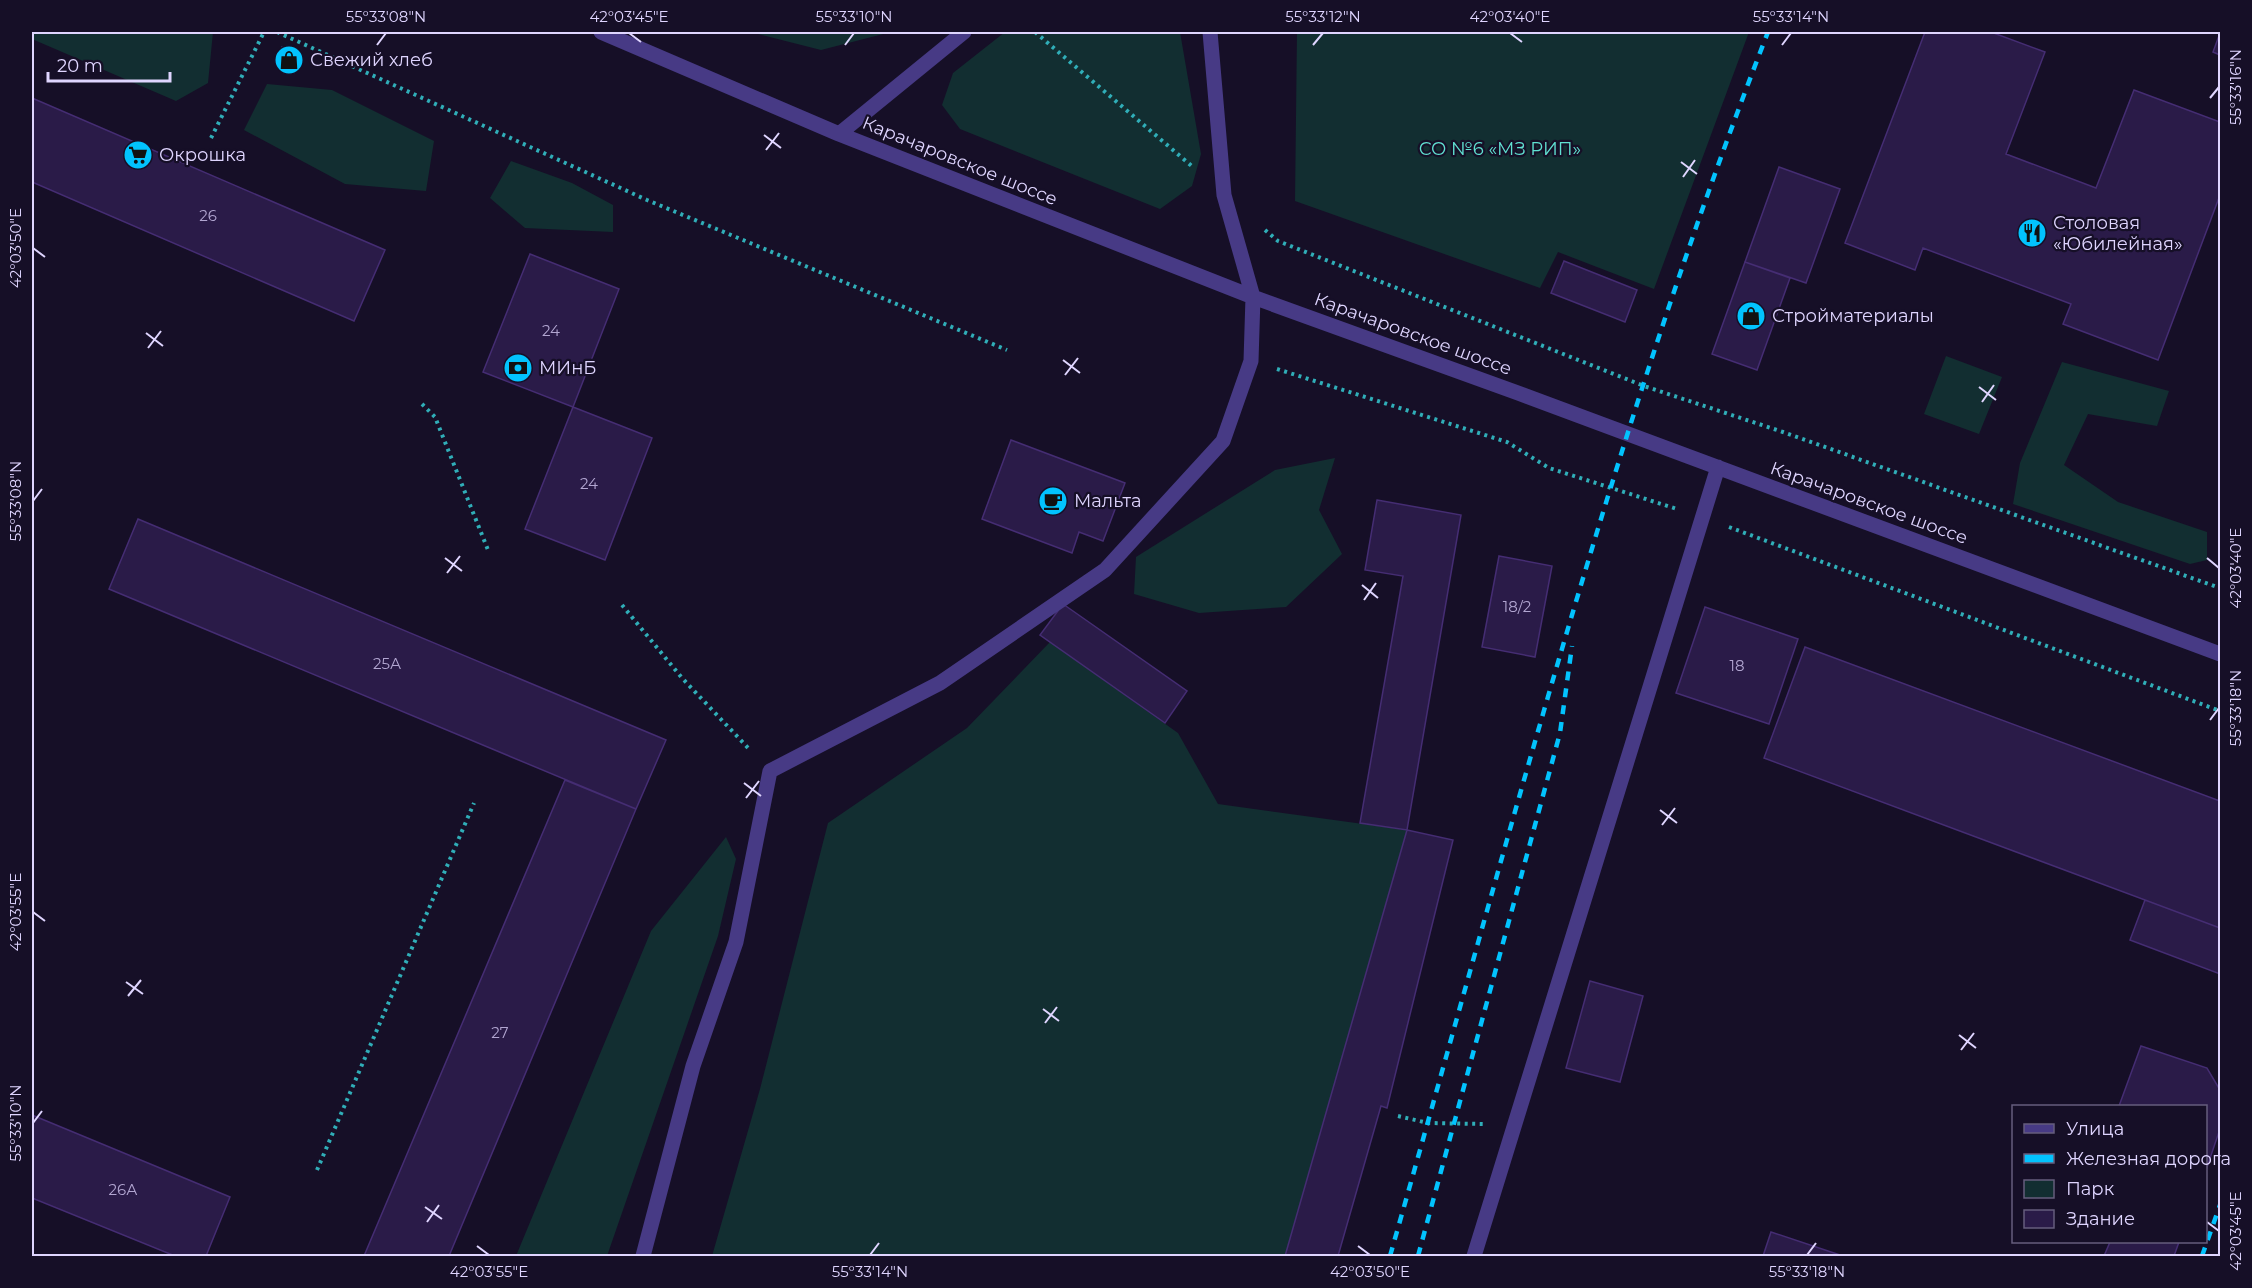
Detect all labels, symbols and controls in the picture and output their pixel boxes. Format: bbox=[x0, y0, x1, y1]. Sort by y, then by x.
text: 55°33'08"N bbox=[346, 7, 426, 26]
text: 42°03'45"E bbox=[589, 7, 669, 26]
text: 55°33'10"N bbox=[816, 7, 892, 26]
text: 55°33'12"N bbox=[1285, 7, 1361, 26]
text: 42°03'40"E bbox=[1470, 7, 1550, 26]
text: 55°33'14"N bbox=[1753, 7, 1829, 26]
shop icon: Свежий хлеб bbox=[273, 44, 305, 76]
scale bar bbox=[48, 45, 170, 83]
place label: Свежий хлеб bbox=[310, 49, 433, 71]
text: 55°33'16"N bbox=[2226, 49, 2245, 125]
text: 20 m bbox=[57, 55, 103, 77]
street label: Карачаровское шоссе bbox=[859, 112, 1061, 210]
park label: СО №6 «МЗ РИП» bbox=[1419, 138, 1581, 160]
supermarket icon: Окрошка bbox=[122, 139, 154, 171]
place label: Окрошка bbox=[159, 144, 246, 166]
house number: 26 bbox=[199, 206, 217, 225]
text: 42°03'50"E bbox=[6, 208, 25, 288]
place label: Столовая «Юбилейная» bbox=[2053, 212, 2183, 255]
restaurant icon: Столовая «Юбилейная» bbox=[2016, 217, 2048, 249]
street label: Карачаровское шоссе bbox=[1311, 288, 1515, 380]
shop icon: Стройматериалы bbox=[1735, 300, 1767, 332]
place label: Стройматериалы bbox=[1772, 305, 1934, 327]
house number: 24 bbox=[542, 321, 560, 340]
bank icon: МИнБ bbox=[502, 352, 534, 384]
place label: МИнБ bbox=[539, 357, 596, 379]
street label: Карачаровское шоссе bbox=[1767, 457, 1971, 549]
text: 55°33'08"N bbox=[6, 461, 25, 541]
house number: 24 bbox=[580, 474, 598, 493]
cafe icon: Мальта bbox=[1037, 485, 1069, 517]
place label: Мальта bbox=[1074, 490, 1141, 512]
text: 42°03'40"E bbox=[2226, 528, 2245, 608]
house number: 18/2 bbox=[1503, 597, 1531, 616]
house number: 25А bbox=[373, 654, 401, 673]
house number: 18 bbox=[1730, 656, 1745, 675]
text: 55°33'18"N bbox=[2226, 670, 2245, 746]
text: 42°03'55"E bbox=[6, 873, 25, 951]
house number: 27 bbox=[491, 1023, 509, 1042]
text: 55°33'10"N bbox=[6, 1085, 25, 1161]
legend bbox=[2012, 1105, 2207, 1243]
text: Улица bbox=[2066, 1118, 2124, 1140]
text: Железная дорога bbox=[2066, 1148, 2231, 1170]
text: Парк bbox=[2066, 1178, 2115, 1200]
house number: 26А bbox=[109, 1180, 137, 1199]
text: 42°03'45"E bbox=[2226, 1191, 2245, 1271]
text: Здание bbox=[2066, 1208, 2135, 1230]
text: 42°03'55"E bbox=[450, 1262, 528, 1281]
text: 55°33'14"N bbox=[832, 1262, 908, 1281]
text: 42°03'50"E bbox=[1330, 1262, 1410, 1281]
text: 55°33'18"N bbox=[1769, 1262, 1845, 1281]

